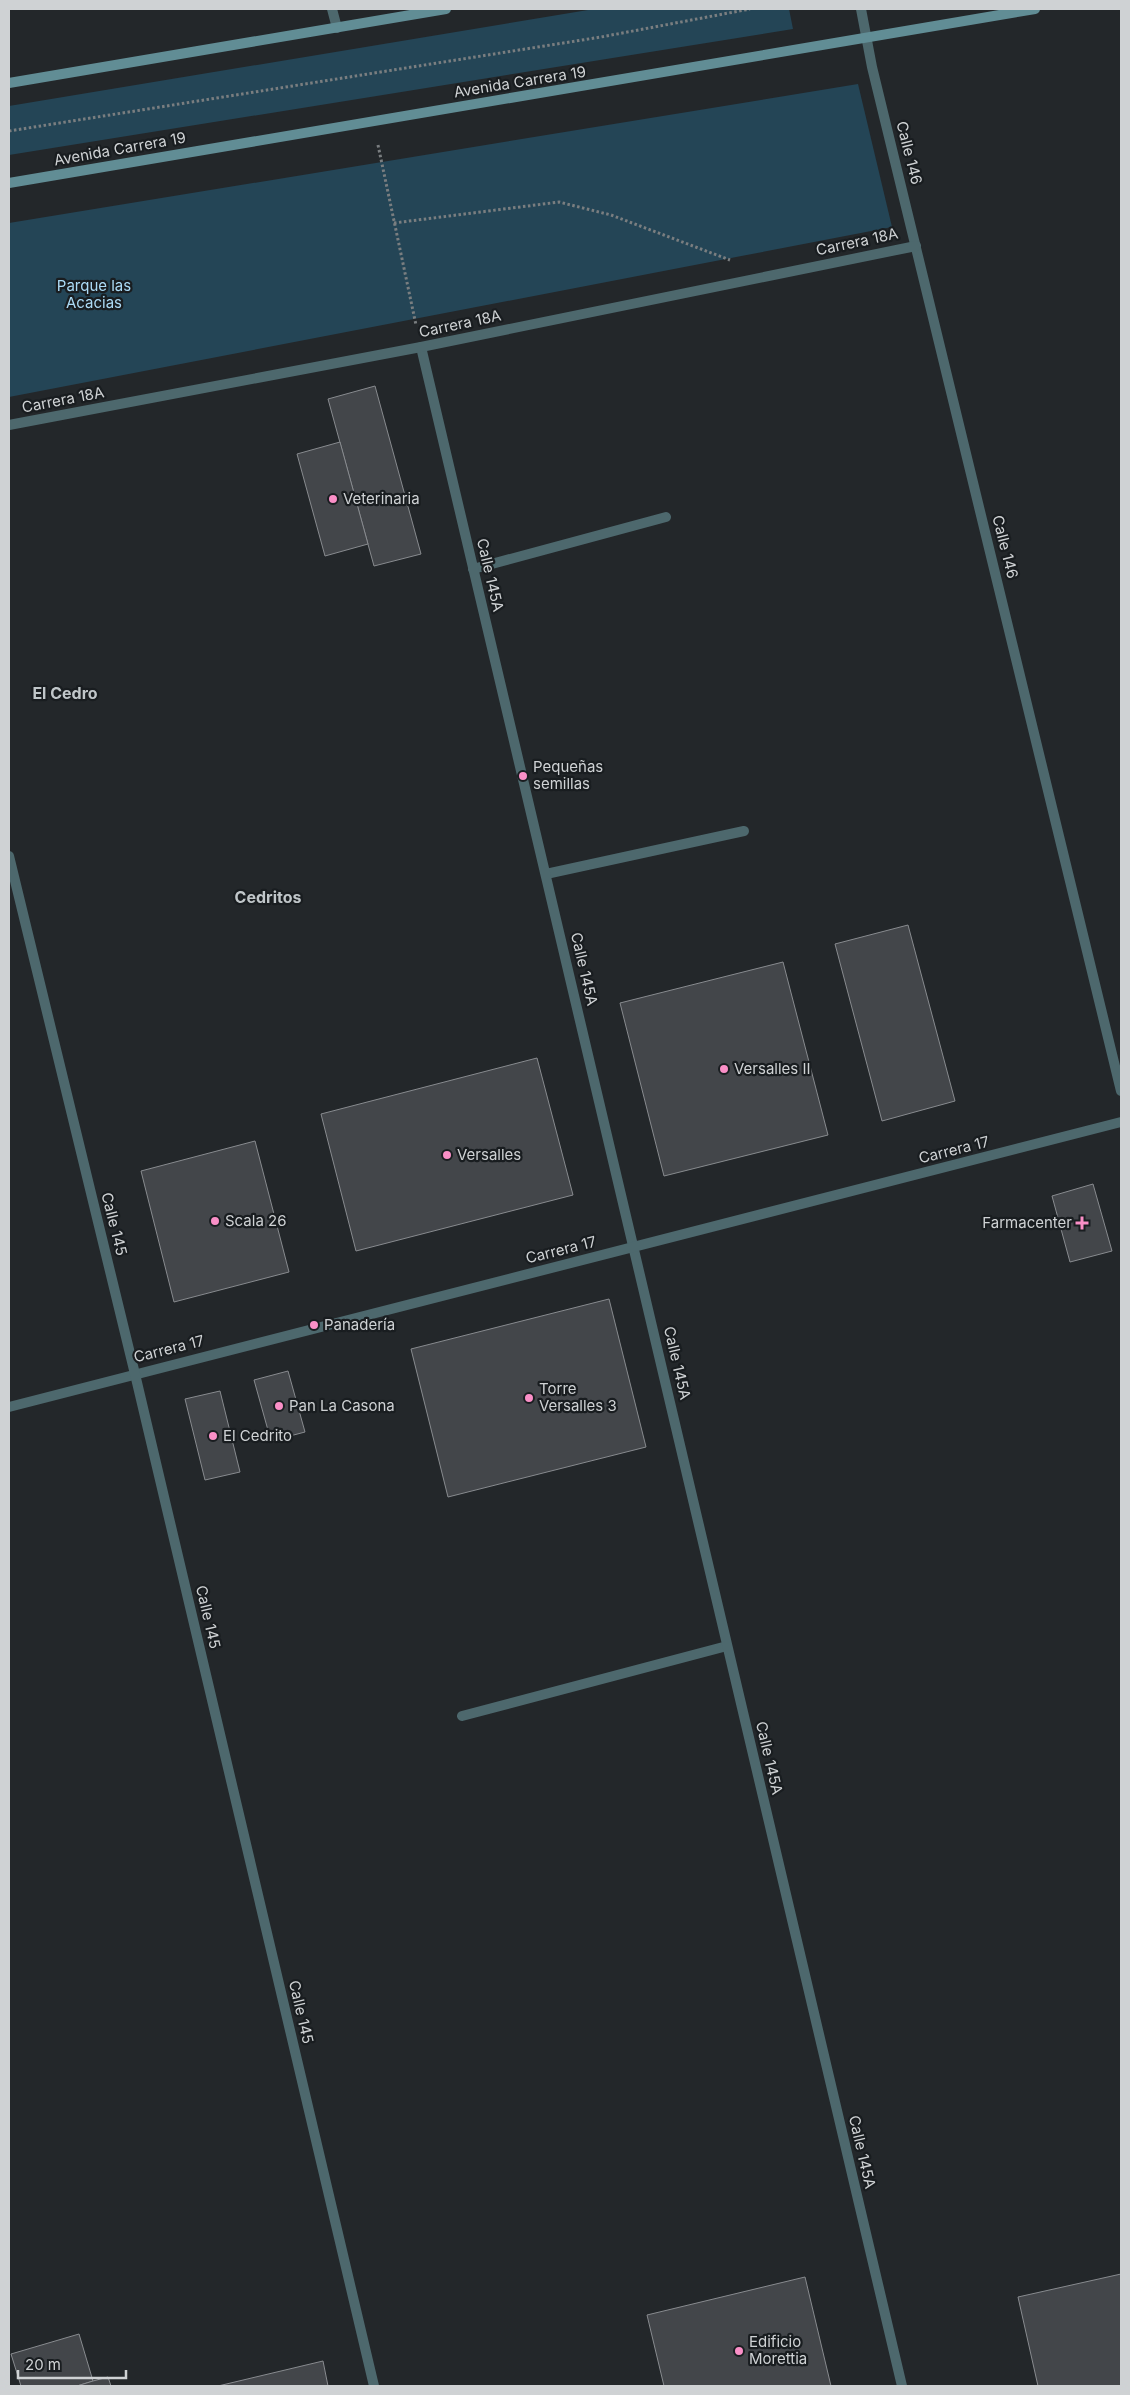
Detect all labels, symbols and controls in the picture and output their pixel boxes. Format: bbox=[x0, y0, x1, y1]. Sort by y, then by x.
street label: Avenida Carrera 19 bbox=[452, 62, 587, 101]
street label: Calle 146 bbox=[892, 119, 927, 187]
street label: Avenida Carrera 19 bbox=[52, 128, 187, 169]
street label: Carrera 18A bbox=[814, 224, 900, 259]
park label: Parque las Acacias bbox=[57, 276, 131, 312]
street label: Carrera 18A bbox=[417, 306, 503, 341]
street label: Carrera 18A bbox=[20, 382, 106, 417]
place label: Veterinaria bbox=[343, 489, 420, 508]
marker: Veterinaria bbox=[327, 493, 339, 505]
street label: Calle 146 bbox=[988, 513, 1023, 581]
street label: Calle 145A bbox=[473, 536, 508, 614]
district label: El Cedro bbox=[32, 683, 98, 703]
place label: Pequeñas semillas bbox=[533, 757, 603, 793]
marker: Pequeñas semillas bbox=[517, 770, 529, 782]
district label: Cedritos bbox=[235, 887, 301, 907]
street label: Calle 145A bbox=[567, 930, 602, 1008]
place label: Versalles II bbox=[734, 1059, 811, 1078]
marker: Versalles II bbox=[718, 1063, 730, 1075]
street label: Carrera 17 bbox=[917, 1132, 991, 1167]
place label: Versalles bbox=[457, 1145, 521, 1164]
marker: Versalles bbox=[441, 1149, 453, 1161]
street label: Calle 145 bbox=[97, 1190, 132, 1257]
place label: Scala 26 bbox=[225, 1211, 287, 1230]
place label: Farmacenter bbox=[982, 1213, 1072, 1232]
marker: Scala 26 bbox=[209, 1215, 221, 1227]
marker: Farmacenter bbox=[1076, 1217, 1088, 1229]
street label: Carrera 17 bbox=[524, 1232, 598, 1267]
place label: Panadería bbox=[324, 1315, 395, 1334]
marker: Panadería bbox=[308, 1319, 320, 1331]
street label: Calle 145A bbox=[660, 1324, 695, 1402]
street label: Carrera 17 bbox=[132, 1331, 206, 1366]
place label: Torre Versalles 3 bbox=[539, 1379, 617, 1415]
marker: Torre Versalles 3 bbox=[523, 1392, 535, 1404]
place label: Pan La Casona bbox=[289, 1396, 395, 1415]
marker: Pan La Casona bbox=[273, 1400, 285, 1412]
place label: El Cedrito bbox=[223, 1426, 292, 1445]
marker: El Cedrito bbox=[207, 1430, 219, 1442]
street label: Calle 145 bbox=[192, 1583, 225, 1650]
street label: Calle 145A bbox=[752, 1719, 787, 1797]
street label: Calle 145 bbox=[285, 1978, 318, 2045]
street label: Calle 145A bbox=[845, 2113, 880, 2191]
place label: Edificio Morettia bbox=[749, 2332, 807, 2368]
marker: Edificio Morettia bbox=[733, 2345, 745, 2357]
scale bar bbox=[18, 2348, 125, 2380]
text: 20 m bbox=[25, 2355, 61, 2374]

